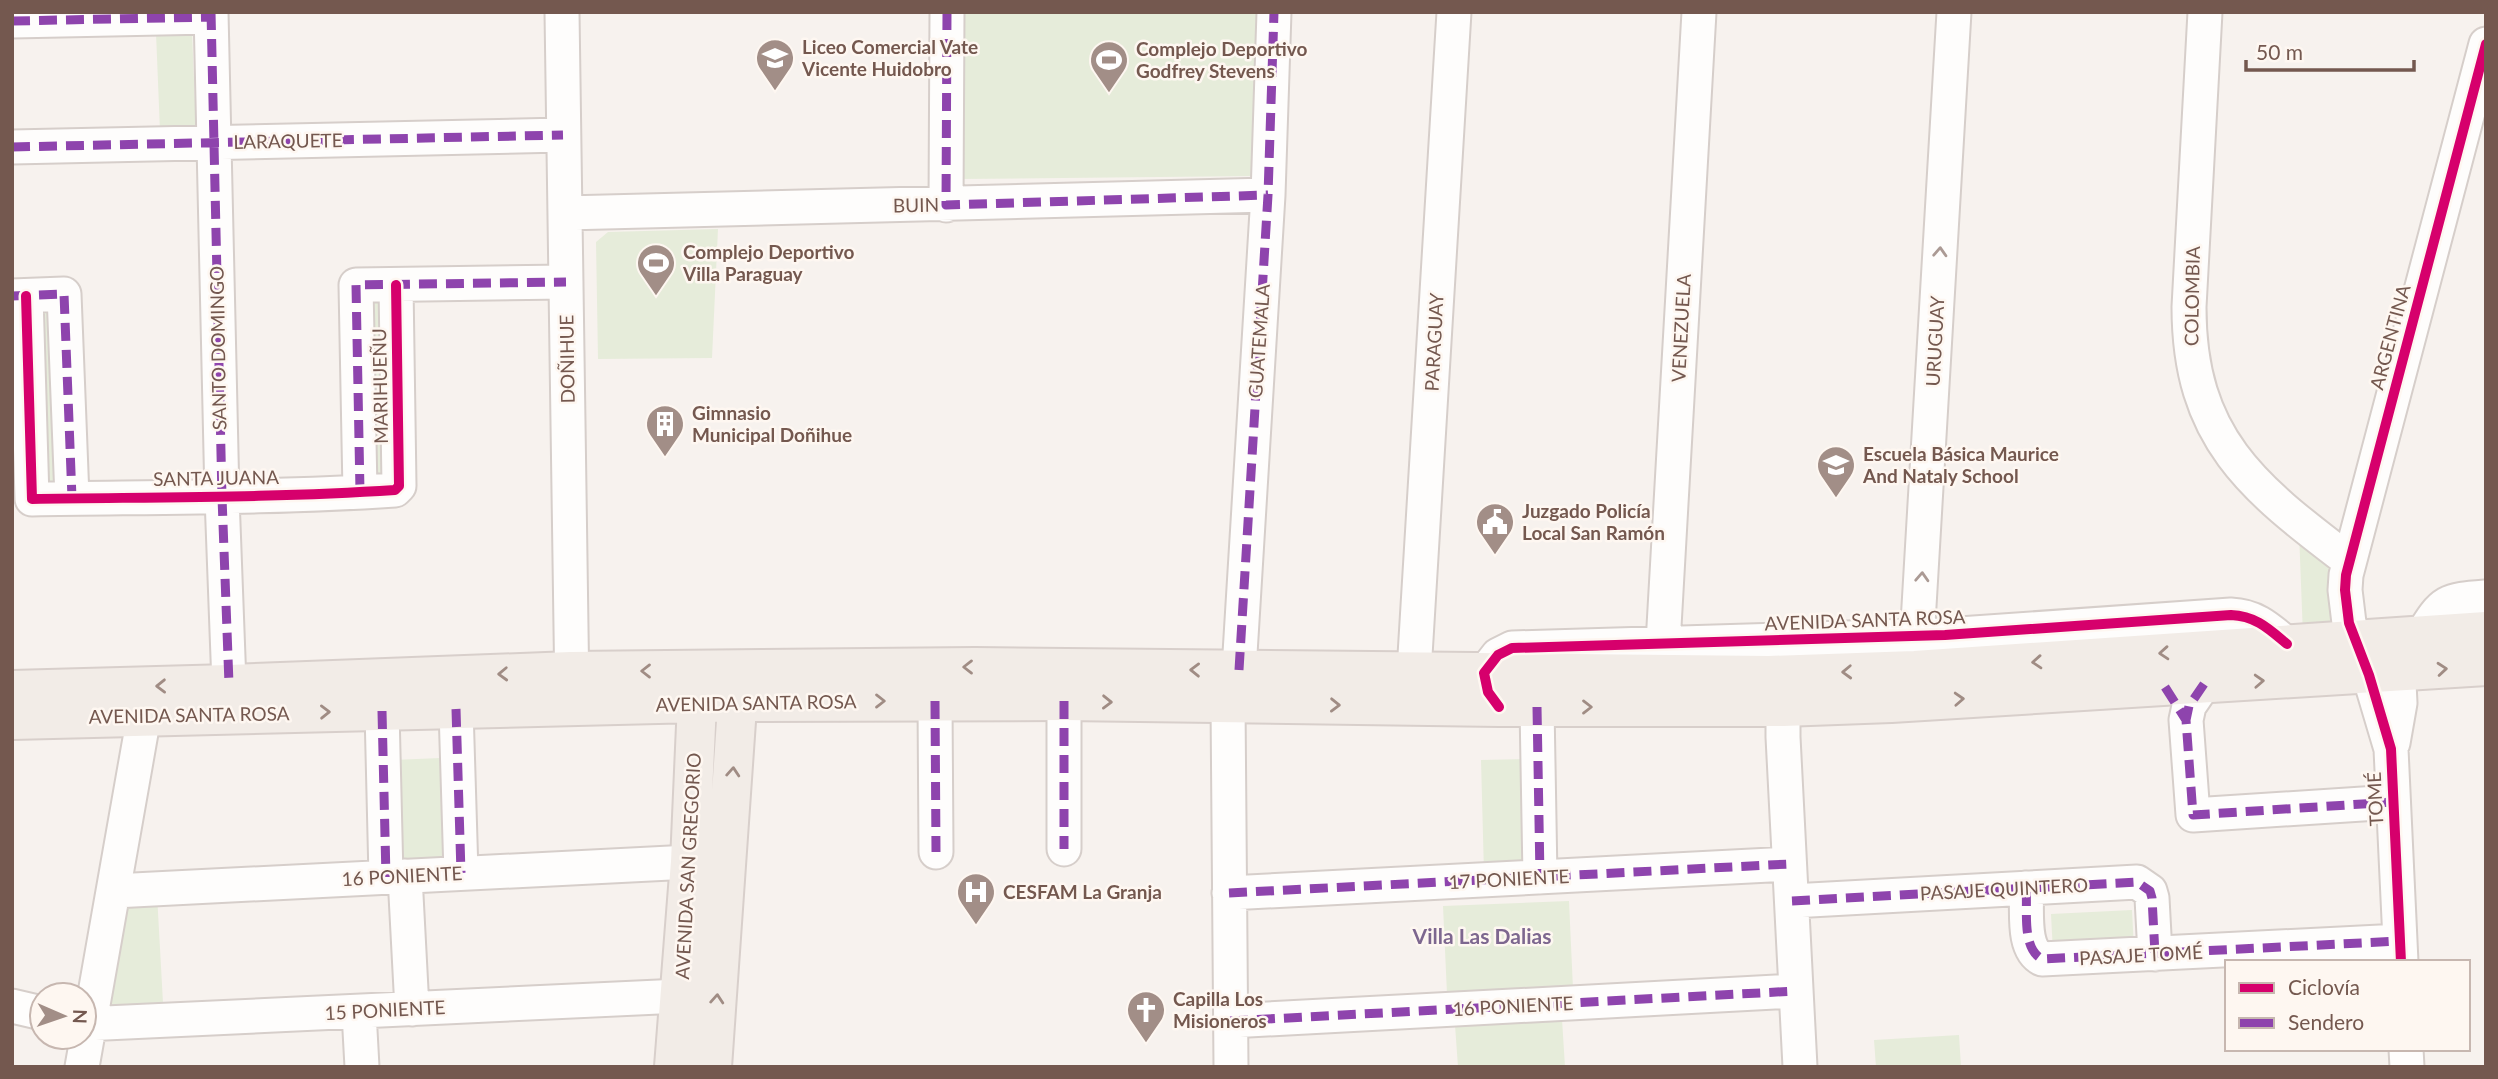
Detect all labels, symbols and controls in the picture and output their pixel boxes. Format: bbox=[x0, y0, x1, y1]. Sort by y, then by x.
scale bar bbox=[2246, 28, 2414, 72]
place label: Liceo Comercial Vate Vicente Huidobro bbox=[801, 35, 978, 80]
school or university icon: Liceo Comercial Vate Vicente Huidobro bbox=[754, 37, 796, 92]
place label: Complejo Deportivo Godfrey Stevens bbox=[1136, 37, 1307, 82]
sports icon: Complejo Deportivo Godfrey Stevens bbox=[1088, 39, 1130, 94]
text: 50 m bbox=[2256, 39, 2303, 64]
street label: LARAQUETE bbox=[233, 128, 343, 153]
street label: BUIN bbox=[893, 193, 939, 216]
place label: Complejo Deportivo Villa Paraguay bbox=[682, 240, 854, 285]
sports icon: Complejo Deportivo Villa Paraguay bbox=[635, 242, 677, 297]
one-way arrow bbox=[1932, 246, 1947, 257]
street label: COLOMBIA bbox=[2179, 246, 2204, 346]
street label: SANTO DOMINGO bbox=[205, 266, 230, 430]
street label: VENEZUELA bbox=[1666, 273, 1695, 383]
street label: ARGENTINA bbox=[2364, 282, 2415, 392]
street label: GUATEMALA bbox=[1243, 283, 1274, 399]
street label: PARAGUAY bbox=[1419, 292, 1448, 392]
street label: URUGUAY bbox=[1921, 295, 1948, 387]
street label: DOÑIHUE bbox=[554, 314, 579, 404]
street label: MARIHUEÑU bbox=[367, 328, 392, 444]
place label: Gimnasio Municipal Doñihue bbox=[692, 401, 852, 446]
building icon: Gimnasio Municipal Doñihue bbox=[644, 403, 686, 458]
place label: Escuela Básica Maurice And Nataly School bbox=[1862, 442, 2059, 487]
school or university icon: Escuela Básica Maurice And Nataly School bbox=[1815, 444, 1857, 499]
street label: SANTA JUANA bbox=[153, 465, 279, 490]
place label: Juzgado Policía Local San Ramón bbox=[1522, 499, 1665, 544]
public building icon: Juzgado Policía Local San Ramón bbox=[1474, 501, 1516, 556]
one-way arrow bbox=[1914, 571, 1929, 582]
street label: AVENIDA SANTA ROSA bbox=[1764, 604, 1966, 635]
one-way arrow bbox=[2158, 645, 2169, 660]
one-way arrow bbox=[2031, 654, 2042, 669]
one-way arrow bbox=[962, 659, 973, 675]
one-way arrow bbox=[1190, 662, 1200, 678]
one-way arrow bbox=[2437, 662, 2448, 677]
one-way arrow bbox=[640, 663, 651, 678]
one-way arrow bbox=[1841, 665, 1852, 680]
one-way arrow bbox=[497, 666, 508, 681]
one-way arrow bbox=[2254, 674, 2265, 689]
one-way arrow bbox=[155, 678, 166, 694]
street label: AVENIDA SANTA ROSA bbox=[655, 689, 857, 716]
one-way arrow bbox=[1953, 691, 1964, 706]
one-way arrow bbox=[875, 693, 885, 709]
one-way arrow bbox=[1102, 694, 1113, 710]
one-way arrow bbox=[1329, 697, 1340, 712]
one-way arrow bbox=[1581, 700, 1592, 715]
street label: AVENIDA SANTA ROSA bbox=[88, 701, 290, 728]
one-way arrow bbox=[320, 705, 331, 720]
street label: AVENIDA SAN GREGORIO bbox=[670, 752, 705, 980]
one-way arrow bbox=[725, 766, 740, 777]
street label: TOMÉ bbox=[2362, 771, 2387, 827]
street label: 16 PONIENTE bbox=[341, 861, 463, 890]
street label: 17 PONIENTE bbox=[1448, 864, 1570, 893]
hospital icon: CESFAM La Granja bbox=[955, 871, 997, 926]
street label: PASAJE QUINTERO bbox=[1919, 873, 2089, 904]
place label: CESFAM La Granja bbox=[1003, 880, 1162, 903]
district label: Villa Las Dalias bbox=[1412, 923, 1551, 948]
street label: PASAJE TOMÉ bbox=[2078, 940, 2204, 969]
legend bbox=[2225, 960, 2470, 1051]
text: Ciclovía bbox=[2288, 974, 2360, 999]
north arrow bbox=[28, 981, 98, 1051]
place label: Capilla Los Misioneros bbox=[1173, 987, 1267, 1032]
church icon: Capilla Los Misioneros bbox=[1125, 989, 1167, 1044]
street label: 16 PONIENTE bbox=[1452, 991, 1574, 1020]
one-way arrow bbox=[709, 993, 724, 1004]
street label: 15 PONIENTE bbox=[324, 995, 446, 1024]
text: N bbox=[69, 1009, 92, 1024]
text: Sendero bbox=[2288, 1009, 2364, 1034]

